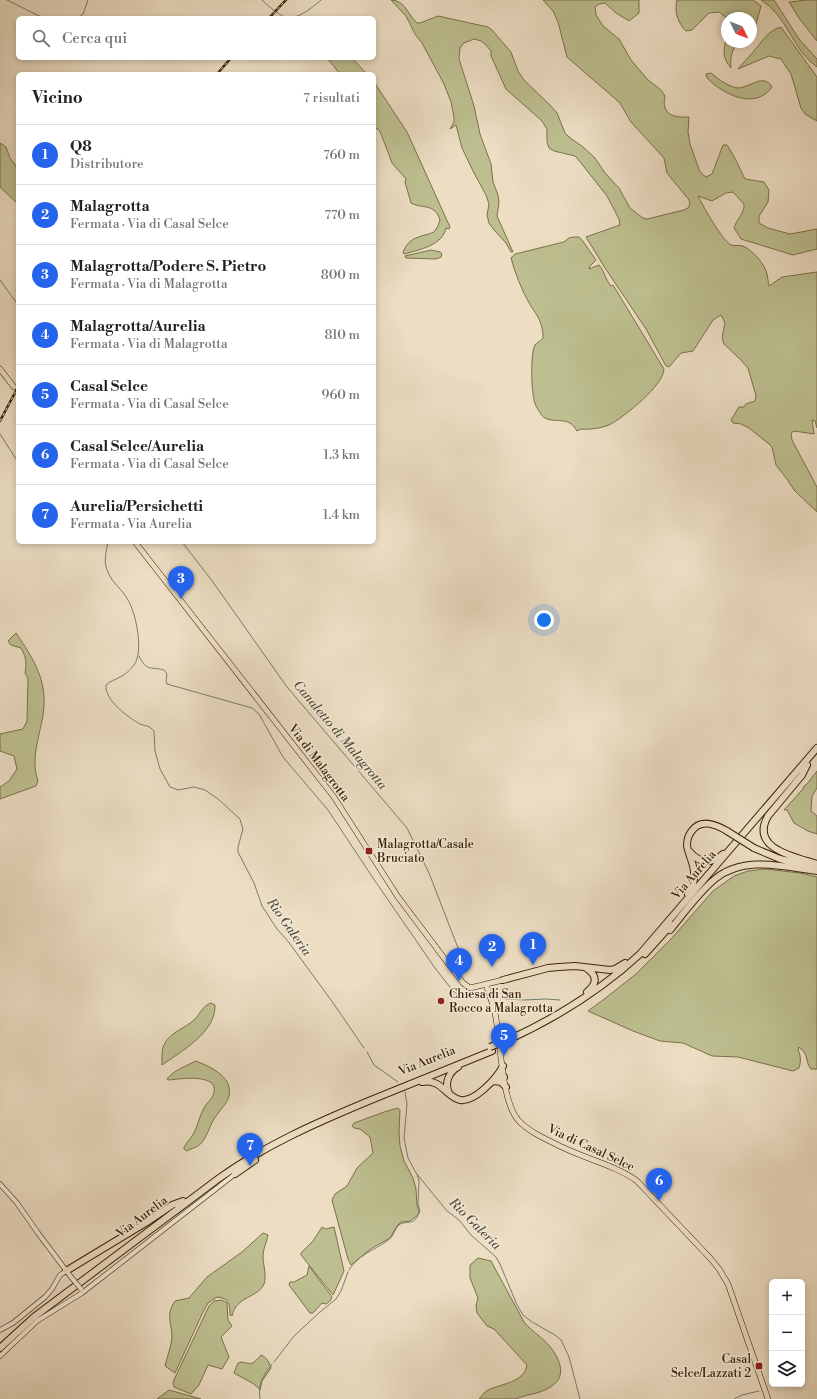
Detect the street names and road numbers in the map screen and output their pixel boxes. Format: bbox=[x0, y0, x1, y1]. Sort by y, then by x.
street label: Via di Malagrotta bbox=[284, 721, 354, 805]
street label: Via Aurelia bbox=[668, 847, 720, 903]
street label: Via Aurelia bbox=[395, 1042, 459, 1080]
street label: Via di Casal Selce bbox=[544, 1121, 637, 1175]
street label: Via Aurelia bbox=[113, 1192, 171, 1242]

